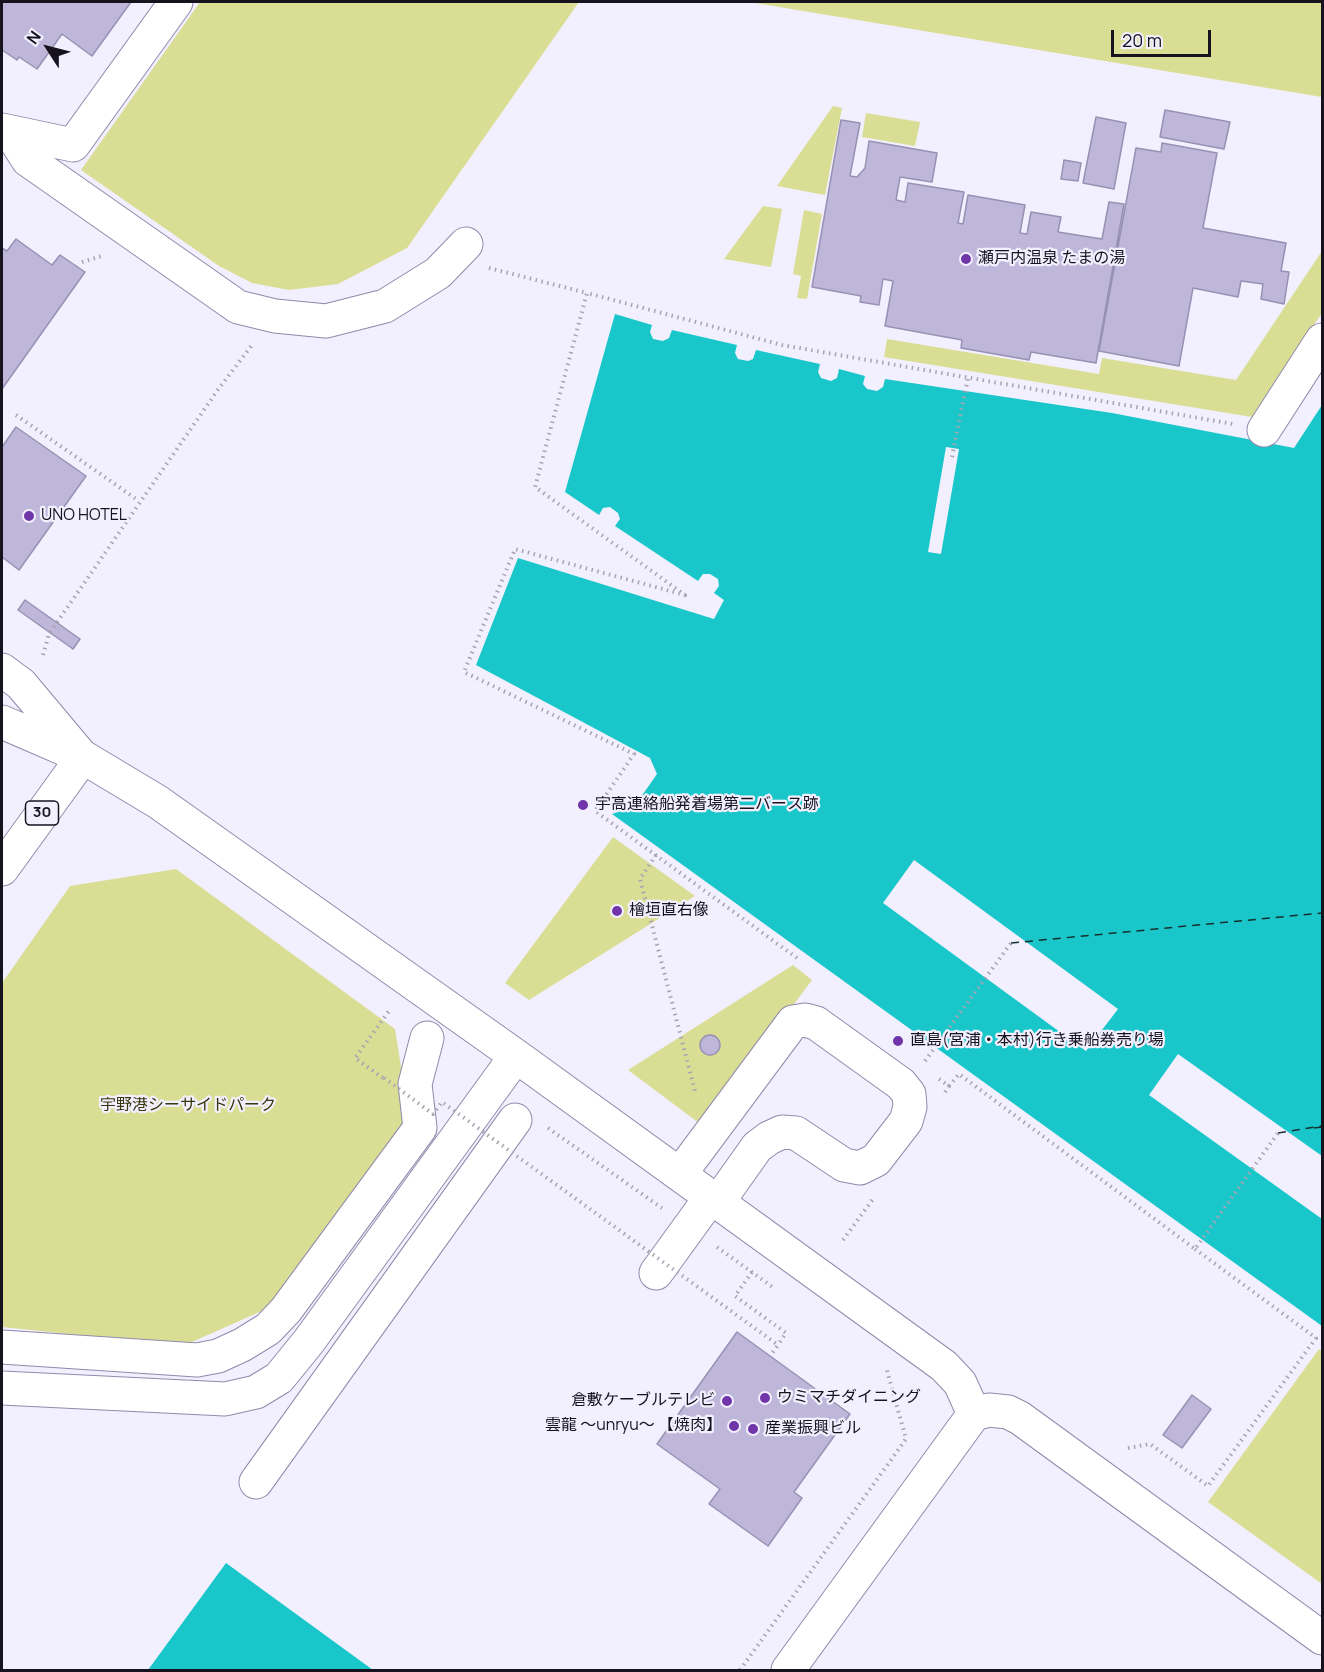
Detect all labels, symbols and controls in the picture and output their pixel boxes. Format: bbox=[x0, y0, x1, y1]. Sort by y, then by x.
north arrow bbox=[18, 18, 78, 78]
scale bar bbox=[1114, 18, 1214, 56]
text: N bbox=[21, 26, 46, 49]
text: 20 m bbox=[1122, 28, 1162, 52]
place label: 瀬戸内温泉 たまの湯 bbox=[978, 249, 1125, 269]
marker: 瀬戸内温泉 たまの湯 bbox=[959, 252, 973, 266]
place label: UNO HOTEL bbox=[41, 506, 127, 526]
marker: UNO HOTEL bbox=[22, 509, 36, 523]
place label: 宇高連絡船発着場第二バース跡 bbox=[595, 795, 819, 815]
marker: 宇高連絡船発着場第二バース跡 bbox=[576, 798, 590, 812]
road number: 30 bbox=[26, 801, 58, 825]
place label: 檜垣直右像 bbox=[629, 901, 709, 921]
marker: 檜垣直右像 bbox=[610, 904, 624, 918]
place label: 直島(宮浦・本村)行き乗船券売り場 bbox=[910, 1031, 1164, 1051]
marker: 直島(宮浦・本村)行き乗船券売り場 bbox=[891, 1034, 905, 1048]
park label: 宇野港シーサイドパーク bbox=[100, 1096, 276, 1116]
place label: ウミマチダイニング bbox=[777, 1388, 921, 1408]
place label: 倉敷ケーブルテレビ bbox=[571, 1391, 715, 1411]
marker: ウミマチダイニング bbox=[758, 1391, 772, 1405]
marker: 倉敷ケーブルテレビ bbox=[720, 1394, 734, 1408]
place label: 雲龍 ～unryu～ 【焼肉】 bbox=[545, 1416, 722, 1436]
marker: 雲龍 ～unryu～ 【焼肉】 bbox=[727, 1419, 741, 1433]
place label: 産業振興ビル bbox=[765, 1419, 861, 1439]
marker: 産業振興ビル bbox=[746, 1422, 760, 1436]

